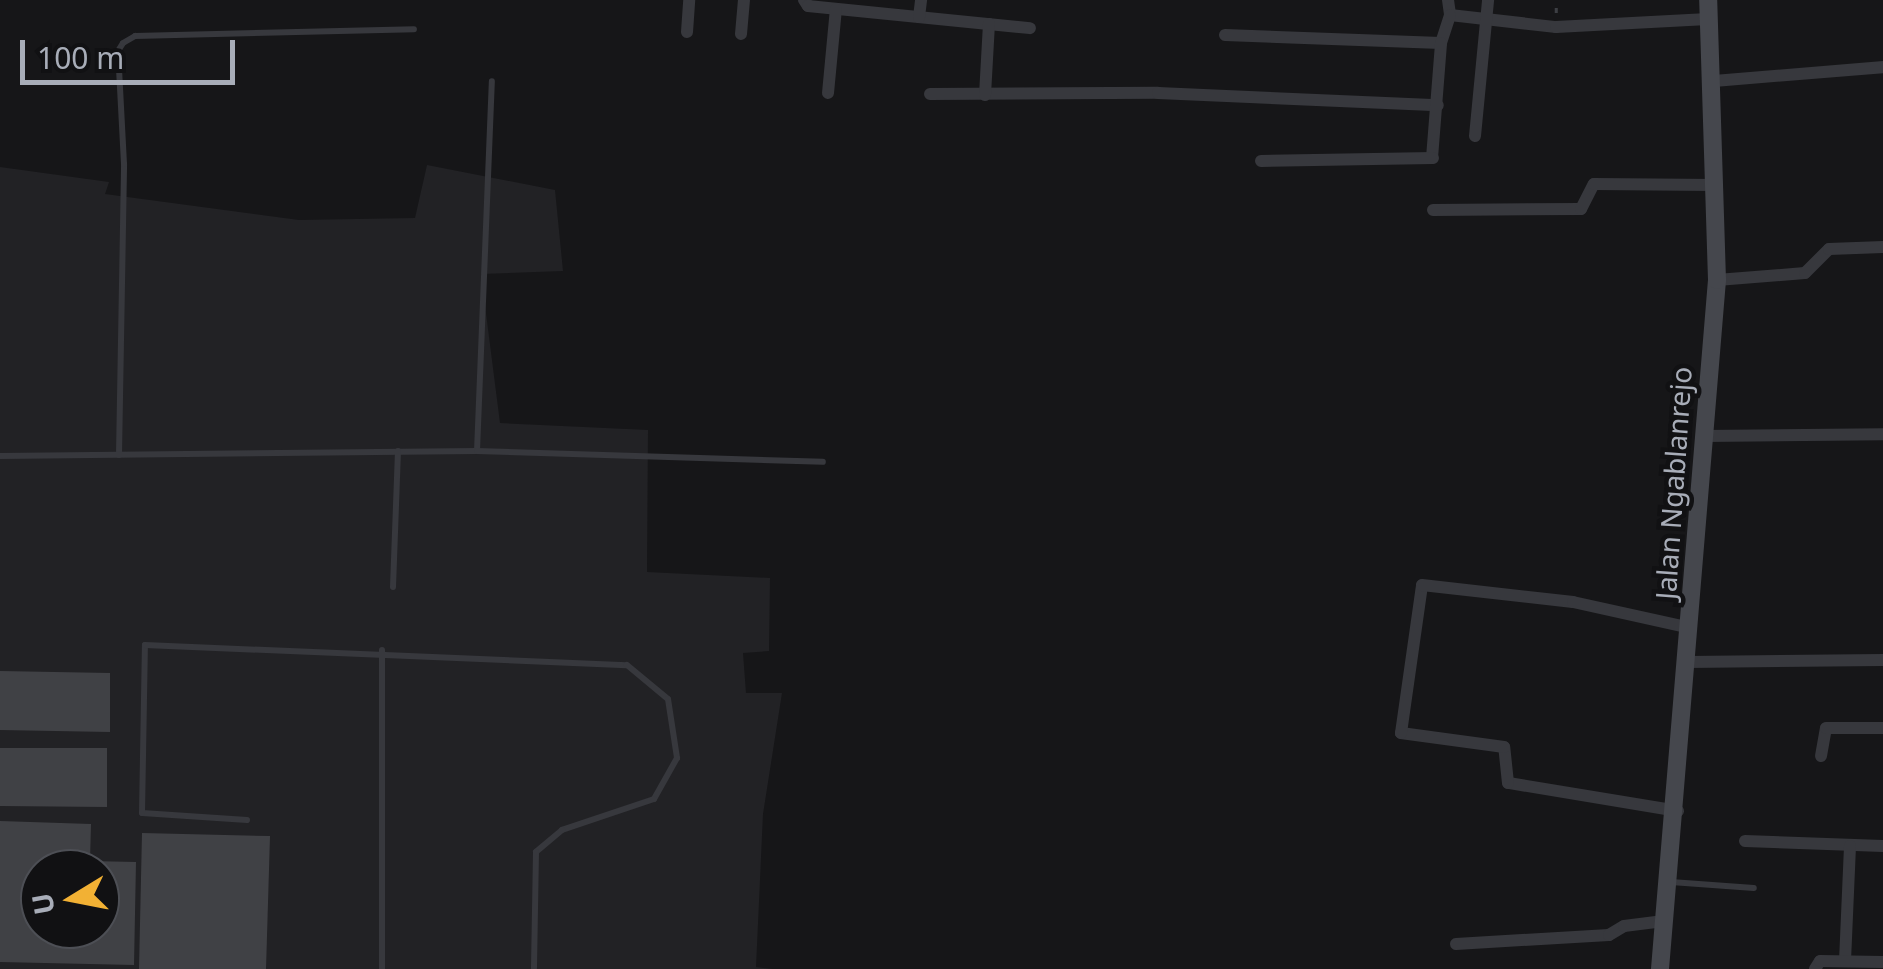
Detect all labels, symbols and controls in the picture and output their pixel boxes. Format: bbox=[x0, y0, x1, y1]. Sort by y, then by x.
scale bar bbox=[25, 20, 240, 82]
text: 100 m bbox=[37, 37, 124, 78]
street label: Jalan Ngablanrejo bbox=[1648, 365, 1698, 601]
north arrow bbox=[20, 849, 120, 949]
text: U bbox=[22, 890, 63, 918]

